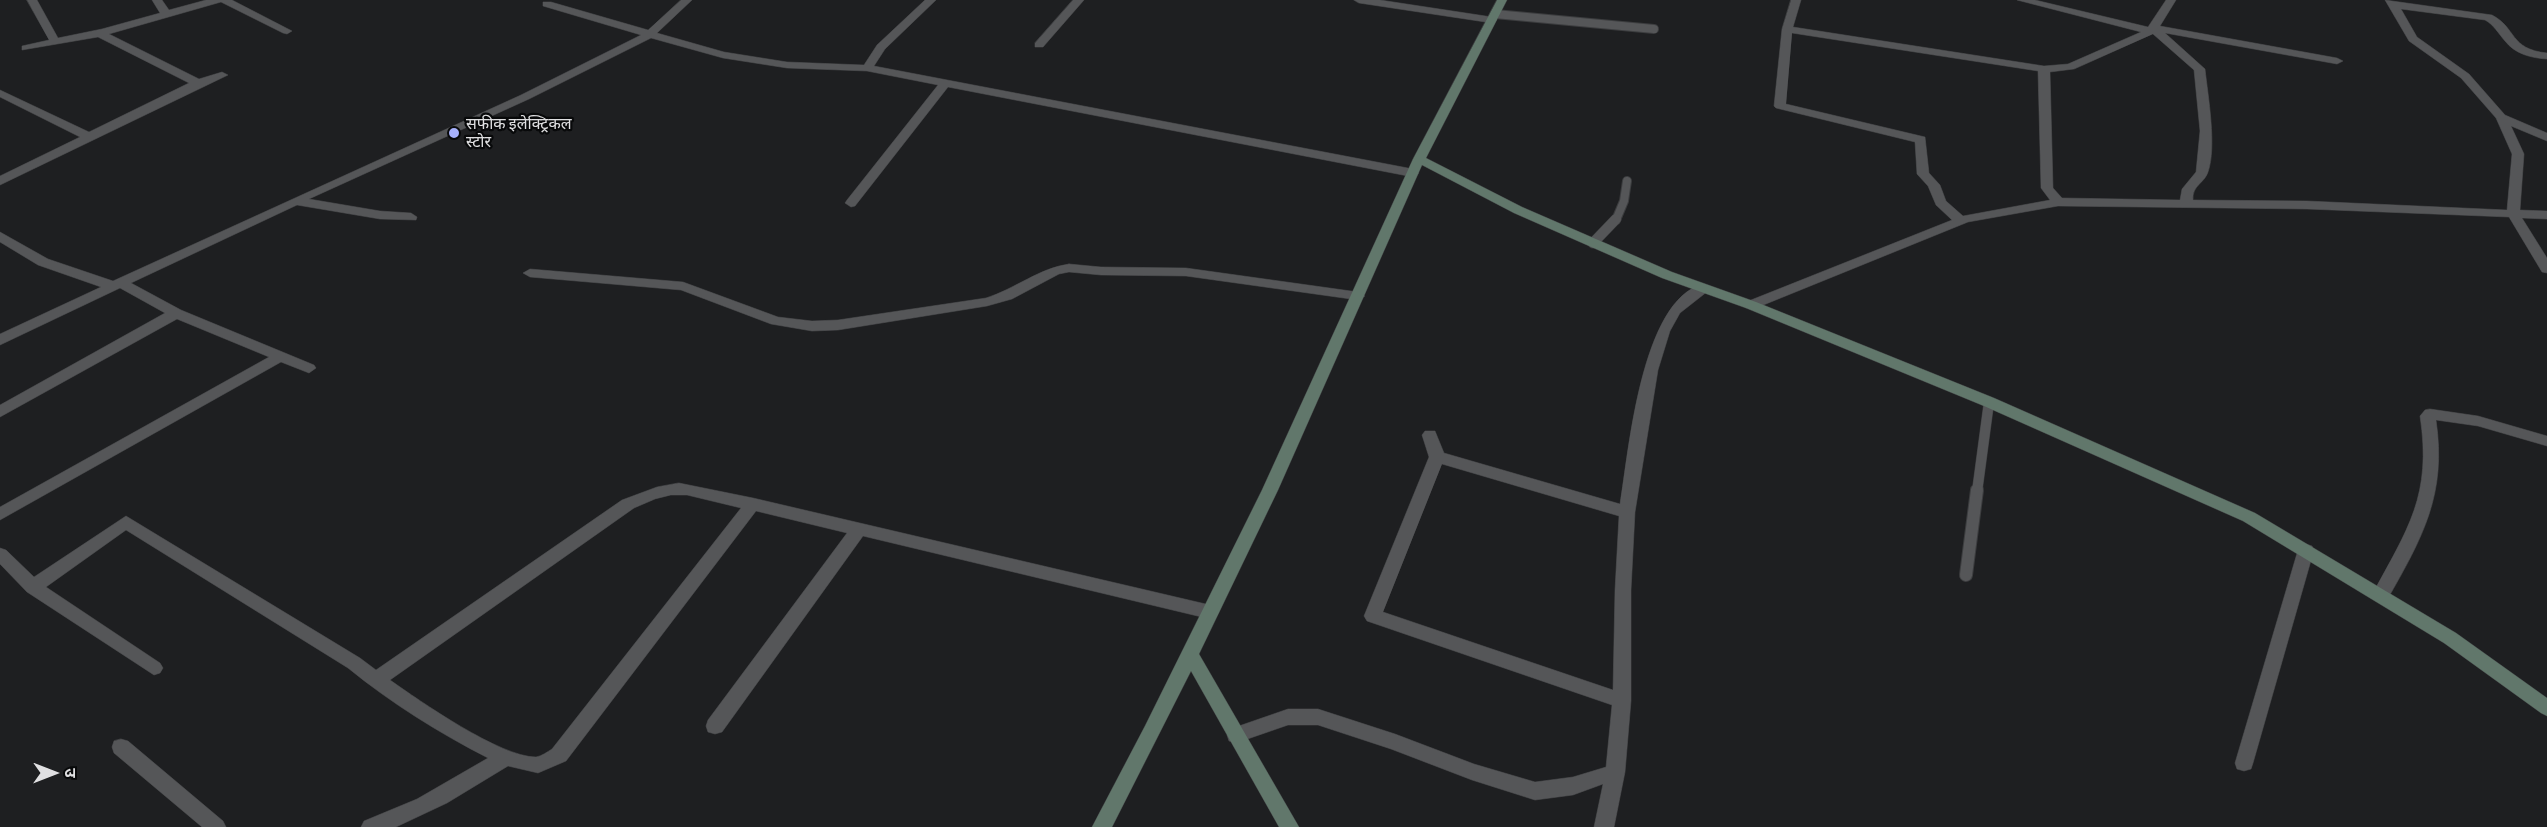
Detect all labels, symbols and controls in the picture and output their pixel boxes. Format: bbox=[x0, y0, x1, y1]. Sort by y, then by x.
place label: सफीक इलेक्ट्रिकल स्टोर bbox=[466, 114, 572, 152]
marker: सफीक इलेक्ट्रिकल स्टोर bbox=[447, 126, 461, 140]
north arrow bbox=[24, 743, 84, 803]
text: उ bbox=[60, 768, 84, 778]

